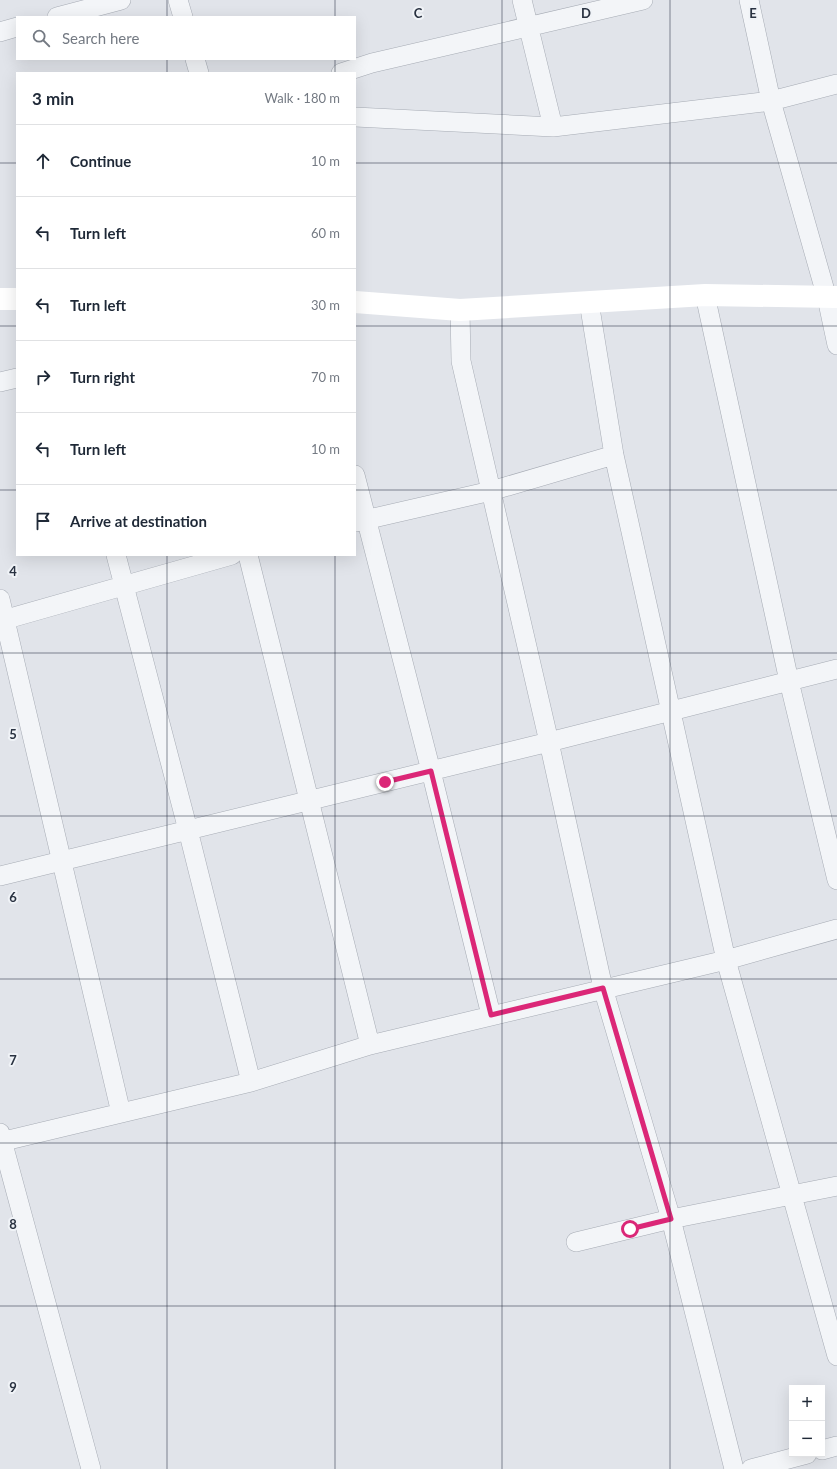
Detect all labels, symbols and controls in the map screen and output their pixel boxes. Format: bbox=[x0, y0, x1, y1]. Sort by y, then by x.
text: C bbox=[414, 5, 423, 21]
text: D bbox=[581, 5, 591, 21]
text: E bbox=[749, 5, 757, 21]
search box bbox=[16, 16, 356, 60]
icon: search bbox=[30, 27, 52, 49]
text: Search here bbox=[62, 29, 139, 47]
text: 3 min bbox=[32, 88, 74, 109]
text: Walk · 180 m bbox=[264, 90, 340, 106]
icon: ahead bbox=[32, 150, 54, 172]
text: Continue bbox=[70, 152, 131, 170]
text: 10 m bbox=[311, 153, 340, 169]
icon: left bbox=[32, 222, 54, 244]
text: Turn left bbox=[70, 224, 126, 242]
text: 60 m bbox=[311, 225, 340, 241]
icon: left bbox=[32, 294, 54, 316]
text: Turn left bbox=[70, 296, 126, 314]
text: 30 m bbox=[311, 297, 340, 313]
icon: right bbox=[32, 366, 54, 388]
text: Turn right bbox=[70, 368, 135, 386]
text: 70 m bbox=[311, 369, 340, 385]
icon: left bbox=[32, 438, 54, 460]
text: Turn left bbox=[70, 440, 126, 458]
text: 10 m bbox=[311, 441, 340, 457]
icon: arrive bbox=[32, 510, 54, 532]
text: Arrive at destination bbox=[70, 512, 207, 530]
text: 4 bbox=[9, 563, 17, 579]
text: 5 bbox=[9, 726, 17, 742]
route end bbox=[376, 773, 394, 791]
text: 6 bbox=[9, 889, 17, 905]
text: 7 bbox=[9, 1052, 17, 1068]
text: 8 bbox=[9, 1216, 17, 1232]
route start bbox=[621, 1220, 639, 1238]
text: 9 bbox=[9, 1379, 17, 1395]
map controls bbox=[789, 1385, 825, 1457]
button: + bbox=[789, 1385, 825, 1421]
button: − bbox=[789, 1421, 825, 1457]

